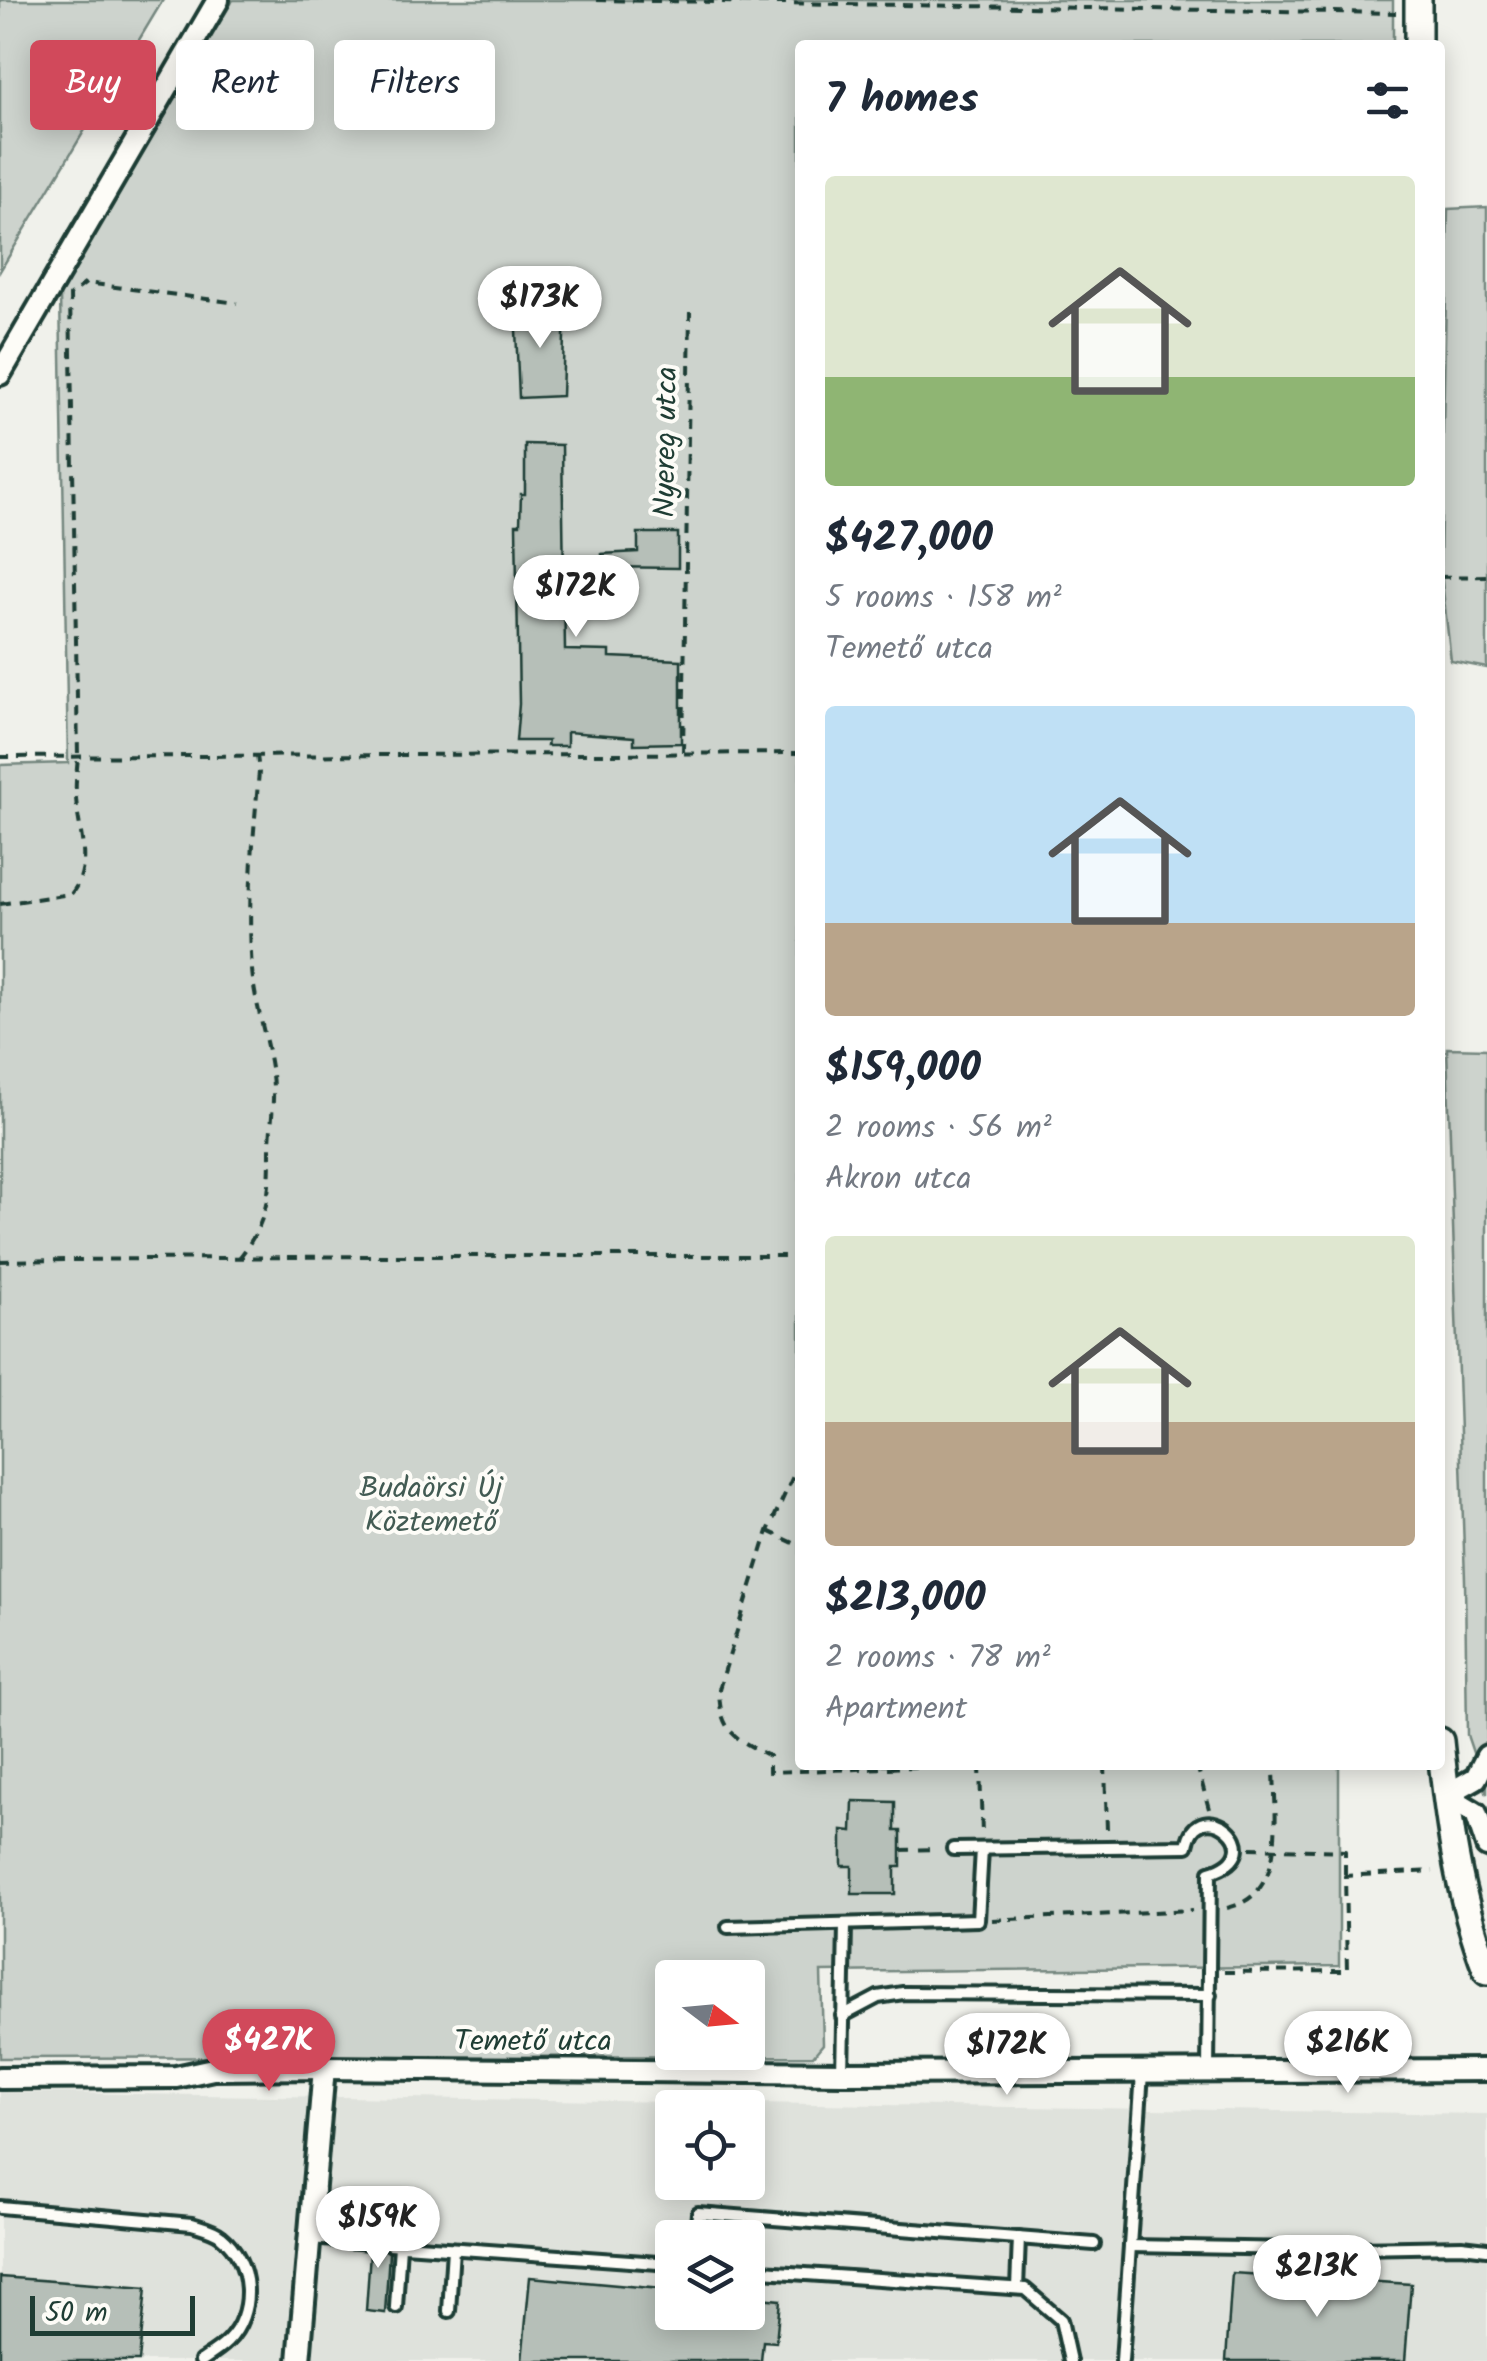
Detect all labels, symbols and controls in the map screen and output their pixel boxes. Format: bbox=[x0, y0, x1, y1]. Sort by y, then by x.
chip: Buy bbox=[30, 40, 156, 130]
chip: Rent bbox=[176, 40, 314, 130]
chip: Filters bbox=[334, 40, 495, 130]
text: 7 homes bbox=[825, 67, 978, 134]
icon: filters bbox=[1360, 73, 1415, 128]
icon: home bbox=[1030, 241, 1210, 421]
pin: $173K bbox=[470, 266, 610, 351]
text: $173K bbox=[500, 273, 580, 324]
street label: Nyereg utca bbox=[642, 366, 692, 518]
text: $427,000 bbox=[825, 506, 993, 573]
pin: $172K bbox=[506, 555, 646, 640]
text: $172K bbox=[535, 562, 617, 613]
text: 5 rooms · 158 m² bbox=[825, 573, 1062, 624]
text: Temető utca bbox=[825, 624, 993, 675]
icon: home bbox=[1030, 771, 1210, 951]
text: $159,000 bbox=[825, 1036, 981, 1103]
text: 2 rooms · 56 m² bbox=[825, 1103, 1052, 1154]
text: Akron utca bbox=[825, 1154, 971, 1205]
icon: home bbox=[1030, 1301, 1210, 1481]
park label: Budaörsi Új Köztemető bbox=[359, 1465, 504, 1547]
text: $213,000 bbox=[825, 1566, 986, 1633]
text: 2 rooms · 78 m² bbox=[825, 1633, 1051, 1684]
text: Apartment bbox=[825, 1684, 967, 1735]
north arrow bbox=[655, 1960, 765, 2070]
map controls bbox=[655, 1960, 765, 2330]
pin: $427K bbox=[199, 2009, 339, 2094]
pin: $216K bbox=[1278, 2011, 1418, 2096]
pin: $172K bbox=[937, 2013, 1077, 2098]
text: $427K bbox=[224, 2016, 314, 2067]
street label: Temető utca bbox=[454, 2018, 612, 2066]
text: $216K bbox=[1306, 2018, 1390, 2069]
text: $172K bbox=[966, 2020, 1048, 2071]
button: locate bbox=[655, 2090, 765, 2200]
pin: $159K bbox=[308, 2186, 448, 2271]
text: $159K bbox=[338, 2193, 418, 2244]
button: layers bbox=[655, 2220, 765, 2330]
pin: $213K bbox=[1247, 2235, 1387, 2320]
text: $213K bbox=[1275, 2242, 1359, 2293]
scale bar bbox=[30, 2291, 195, 2336]
text: 50 m bbox=[45, 2291, 108, 2336]

